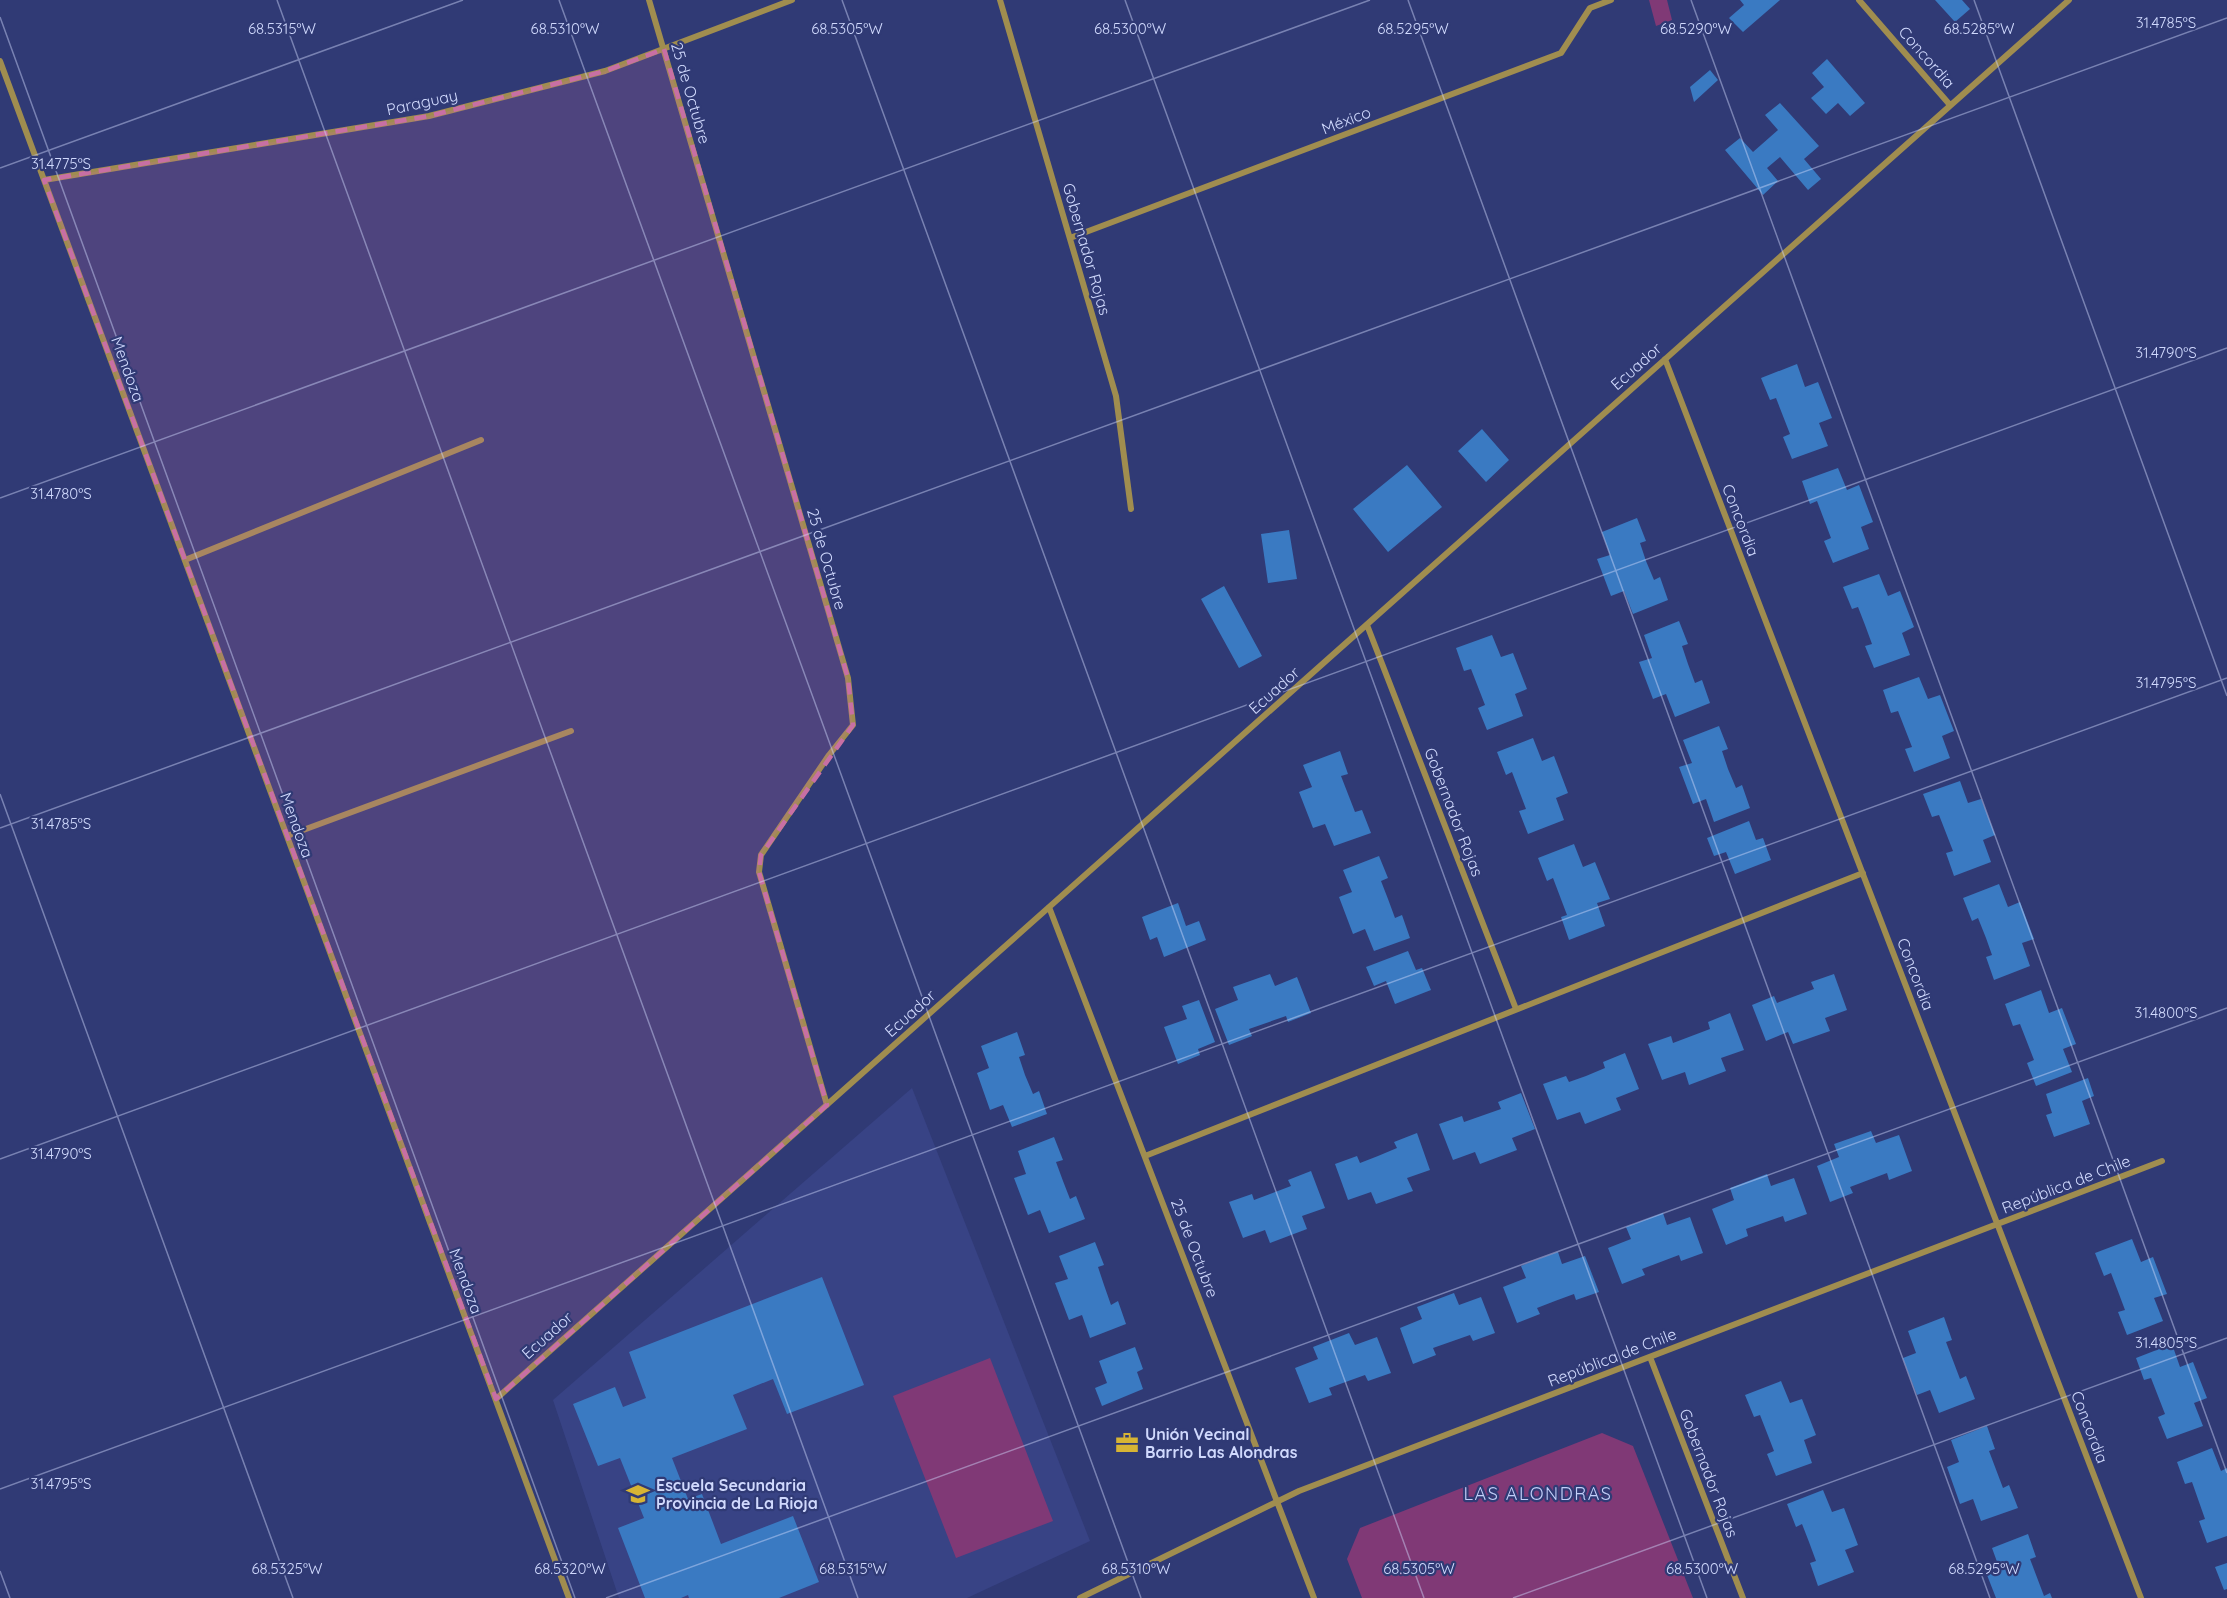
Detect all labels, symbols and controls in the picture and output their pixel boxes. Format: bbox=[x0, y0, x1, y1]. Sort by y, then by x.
text: 31.4785°S bbox=[2136, 13, 2196, 32]
text: 68.5315°W bbox=[248, 19, 317, 38]
text: 68.5310°W bbox=[531, 19, 600, 38]
text: 68.5305°W bbox=[811, 19, 883, 38]
text: 68.5300°W bbox=[1094, 19, 1167, 38]
text: 68.5295°W bbox=[1377, 19, 1449, 38]
text: 68.5290°W bbox=[1660, 19, 1733, 38]
text: 68.5285°W bbox=[1943, 19, 2015, 38]
street label: Concordia bbox=[1895, 22, 1959, 92]
street label: 25 de Octubre bbox=[667, 40, 715, 146]
street label: Paraguay bbox=[384, 85, 460, 119]
street label: México bbox=[1318, 101, 1374, 139]
text: 31.4775°S bbox=[31, 154, 91, 173]
street label: Gobernador Rojas bbox=[1059, 181, 1115, 317]
street label: Mendoza bbox=[107, 334, 149, 404]
street label: Ecuador bbox=[1606, 338, 1666, 394]
text: 31.4790°S bbox=[2135, 343, 2197, 362]
street label: Concordia bbox=[1718, 481, 1764, 559]
text: 31.4780°S bbox=[30, 484, 92, 503]
street label: 25 de Octubre bbox=[803, 506, 851, 612]
street label: Ecuador bbox=[1244, 662, 1304, 718]
text: 31.4795°S bbox=[2136, 673, 2196, 692]
street label: Gobernador Rojas bbox=[1420, 745, 1488, 879]
street label: Mendoza bbox=[276, 790, 318, 860]
text: 31.4785°S bbox=[31, 814, 91, 833]
street label: Concordia bbox=[1893, 935, 1939, 1013]
street label: Ecuador bbox=[880, 985, 940, 1041]
text: 31.4800°S bbox=[2135, 1003, 2197, 1022]
text: 31.4790°S bbox=[30, 1144, 92, 1163]
street label: República de Chile bbox=[1999, 1150, 2133, 1218]
street label: 25 de Octubre bbox=[1167, 1195, 1223, 1301]
street label: Mendoza bbox=[445, 1246, 487, 1316]
street label: Ecuador bbox=[517, 1307, 577, 1363]
street label: República de Chile bbox=[1545, 1323, 1679, 1391]
text: 31.4805°S bbox=[2135, 1333, 2197, 1352]
street label: Concordia bbox=[2067, 1388, 2113, 1466]
street label: Gobernador Rojas bbox=[1675, 1406, 1743, 1540]
place label: Unión Vecinal Barrio Las Alondras bbox=[1145, 1424, 1298, 1462]
office icon: Unión Vecinal Barrio Las Alondras bbox=[1114, 1430, 1140, 1456]
text: 31.4795°S bbox=[31, 1474, 91, 1493]
place label: Escuela Secundaria Provincia de La Rioja bbox=[656, 1475, 818, 1513]
school or university icon: Escuela Secundaria Provincia de La Rioja bbox=[625, 1481, 651, 1507]
district label: LAS ALONDRAS bbox=[1464, 1482, 1612, 1505]
text: 68.5325°W bbox=[252, 1559, 323, 1578]
text: 68.5320°W bbox=[534, 1559, 606, 1578]
text: 68.5315°W bbox=[819, 1559, 888, 1578]
text: 68.5310°W bbox=[1102, 1559, 1171, 1578]
text: 68.5305°W bbox=[1383, 1559, 1455, 1578]
text: 68.5300°W bbox=[1666, 1559, 1739, 1578]
text: 68.5295°W bbox=[1948, 1559, 2020, 1578]

